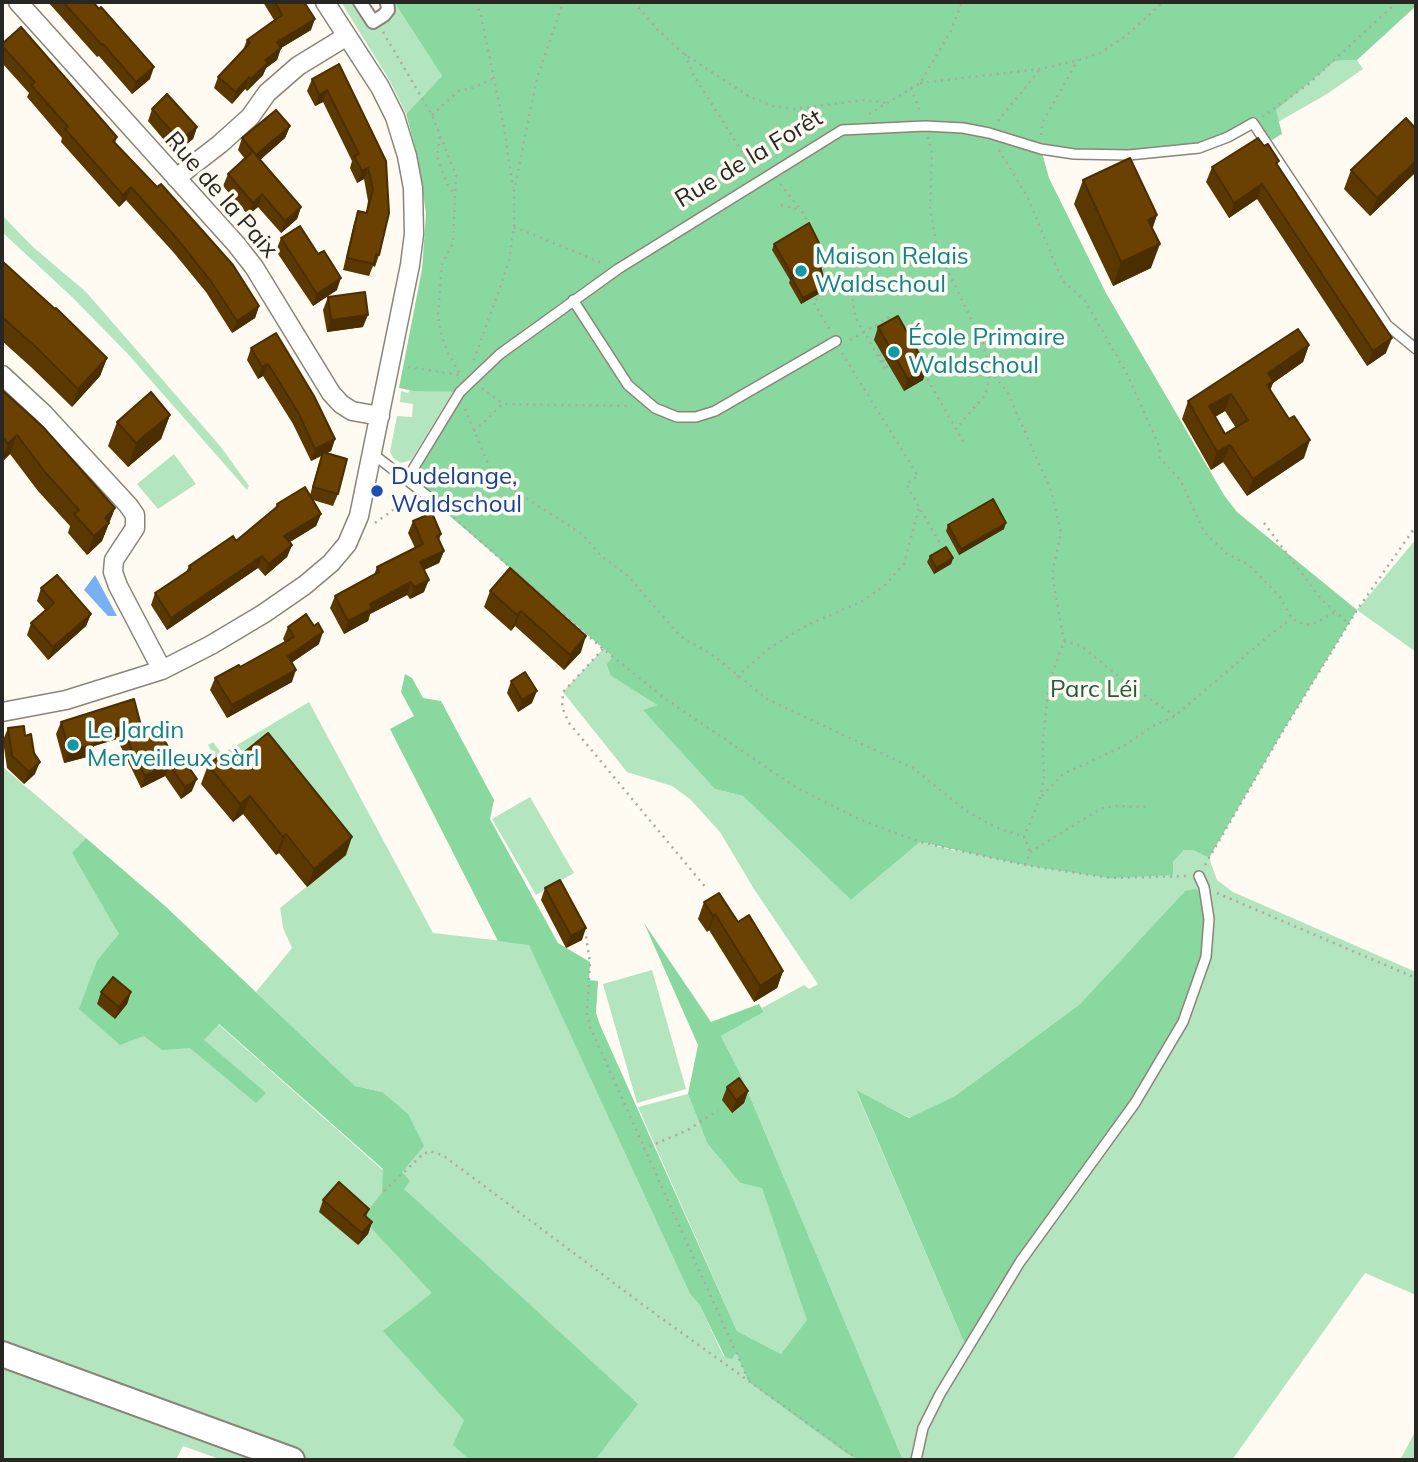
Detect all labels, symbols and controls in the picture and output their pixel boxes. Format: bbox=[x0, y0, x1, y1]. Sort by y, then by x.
street label: Rue de la Forêt bbox=[670, 104, 828, 214]
street label: Rue de la Paix bbox=[158, 126, 284, 264]
place label: Maison Relais Waldschoul bbox=[815, 243, 969, 299]
marker: Maison Relais Waldschoul bbox=[793, 263, 809, 279]
place label: École Primaire Waldschoul bbox=[908, 324, 1065, 380]
marker: École Primaire Waldschoul bbox=[886, 344, 902, 360]
place label: Dudelange, Waldschoul bbox=[391, 463, 522, 519]
marker: Dudelange, Waldschoul bbox=[369, 483, 385, 499]
park label: Parc Léi bbox=[1050, 676, 1138, 704]
place label: Le Jardin Merveilleux sàrl bbox=[87, 717, 260, 773]
marker: Le Jardin Merveilleux sàrl bbox=[65, 737, 81, 753]

